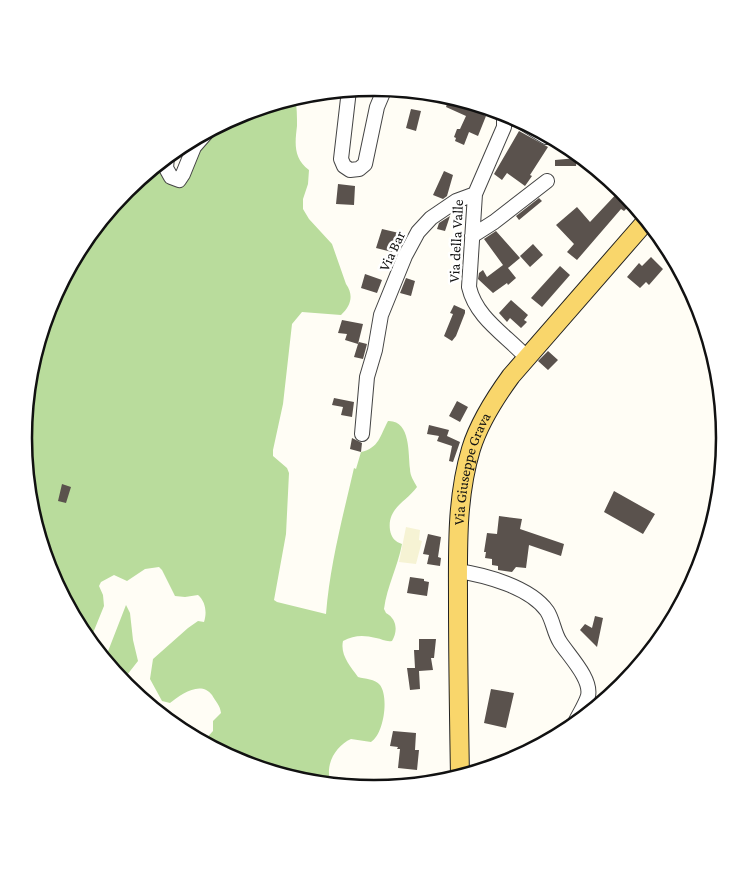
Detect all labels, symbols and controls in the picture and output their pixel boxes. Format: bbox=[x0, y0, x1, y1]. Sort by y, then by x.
street label: Via della Valle bbox=[446, 199, 466, 283]
street label: Via Bar bbox=[376, 228, 409, 274]
street label: Via Giuseppe Grava bbox=[451, 410, 494, 526]

